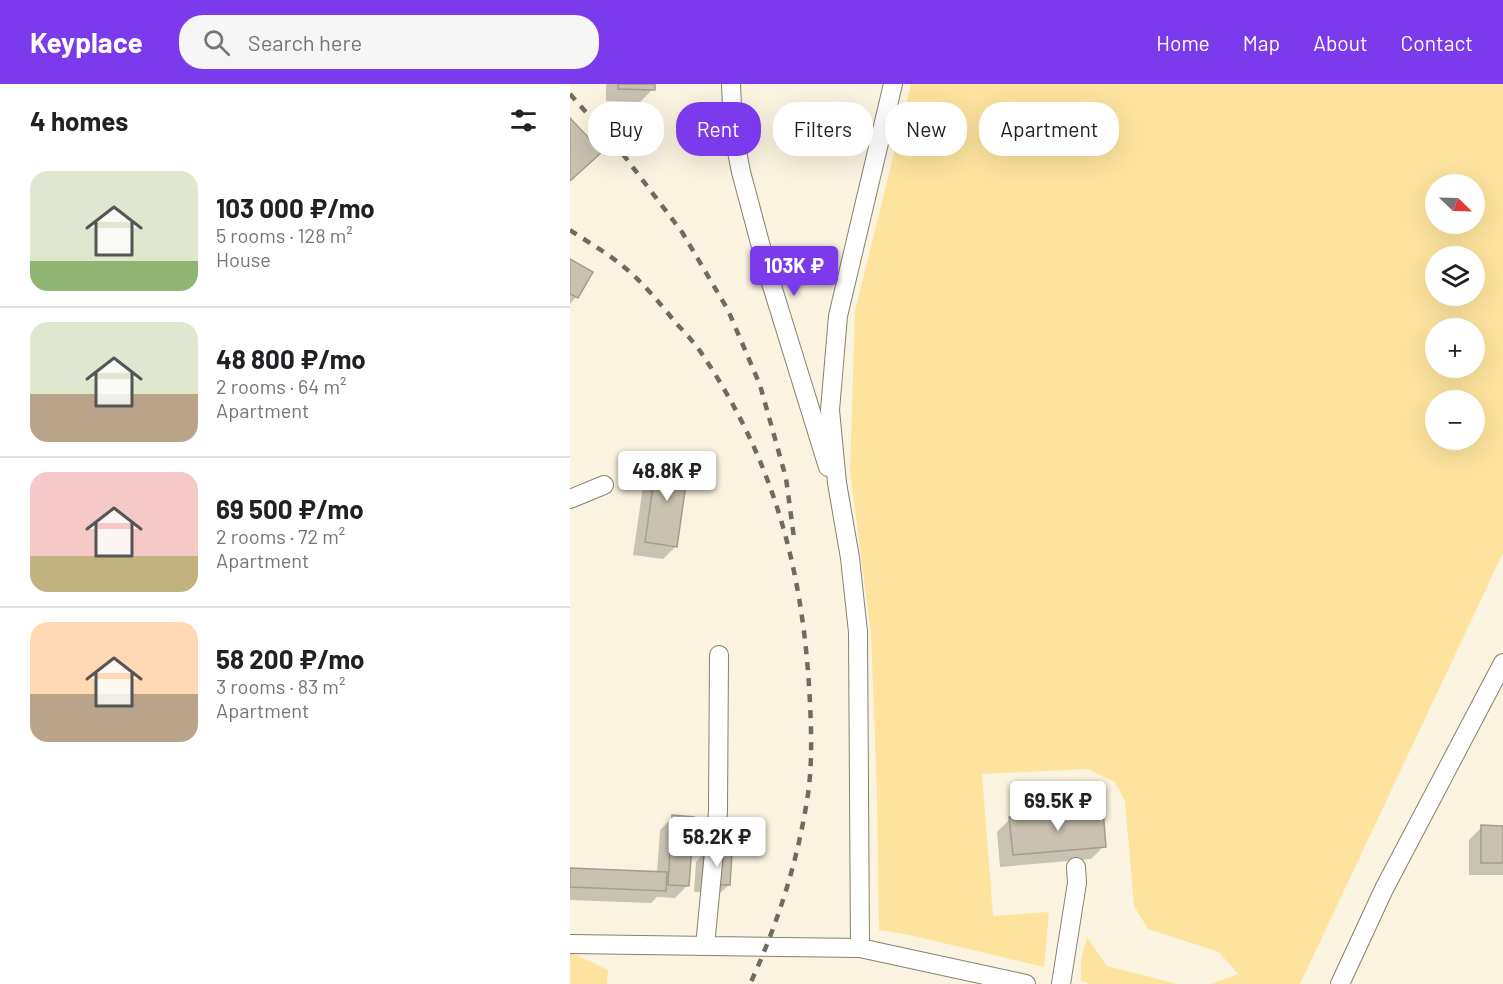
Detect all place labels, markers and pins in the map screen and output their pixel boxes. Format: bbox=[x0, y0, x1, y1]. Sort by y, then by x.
pin: 103K ₽ bbox=[745, 246, 843, 297]
pin: 48.8K ₽ bbox=[612, 451, 722, 502]
pin: 69.5K ₽ bbox=[1003, 781, 1113, 832]
pin: 58.2K ₽ bbox=[662, 817, 772, 868]

